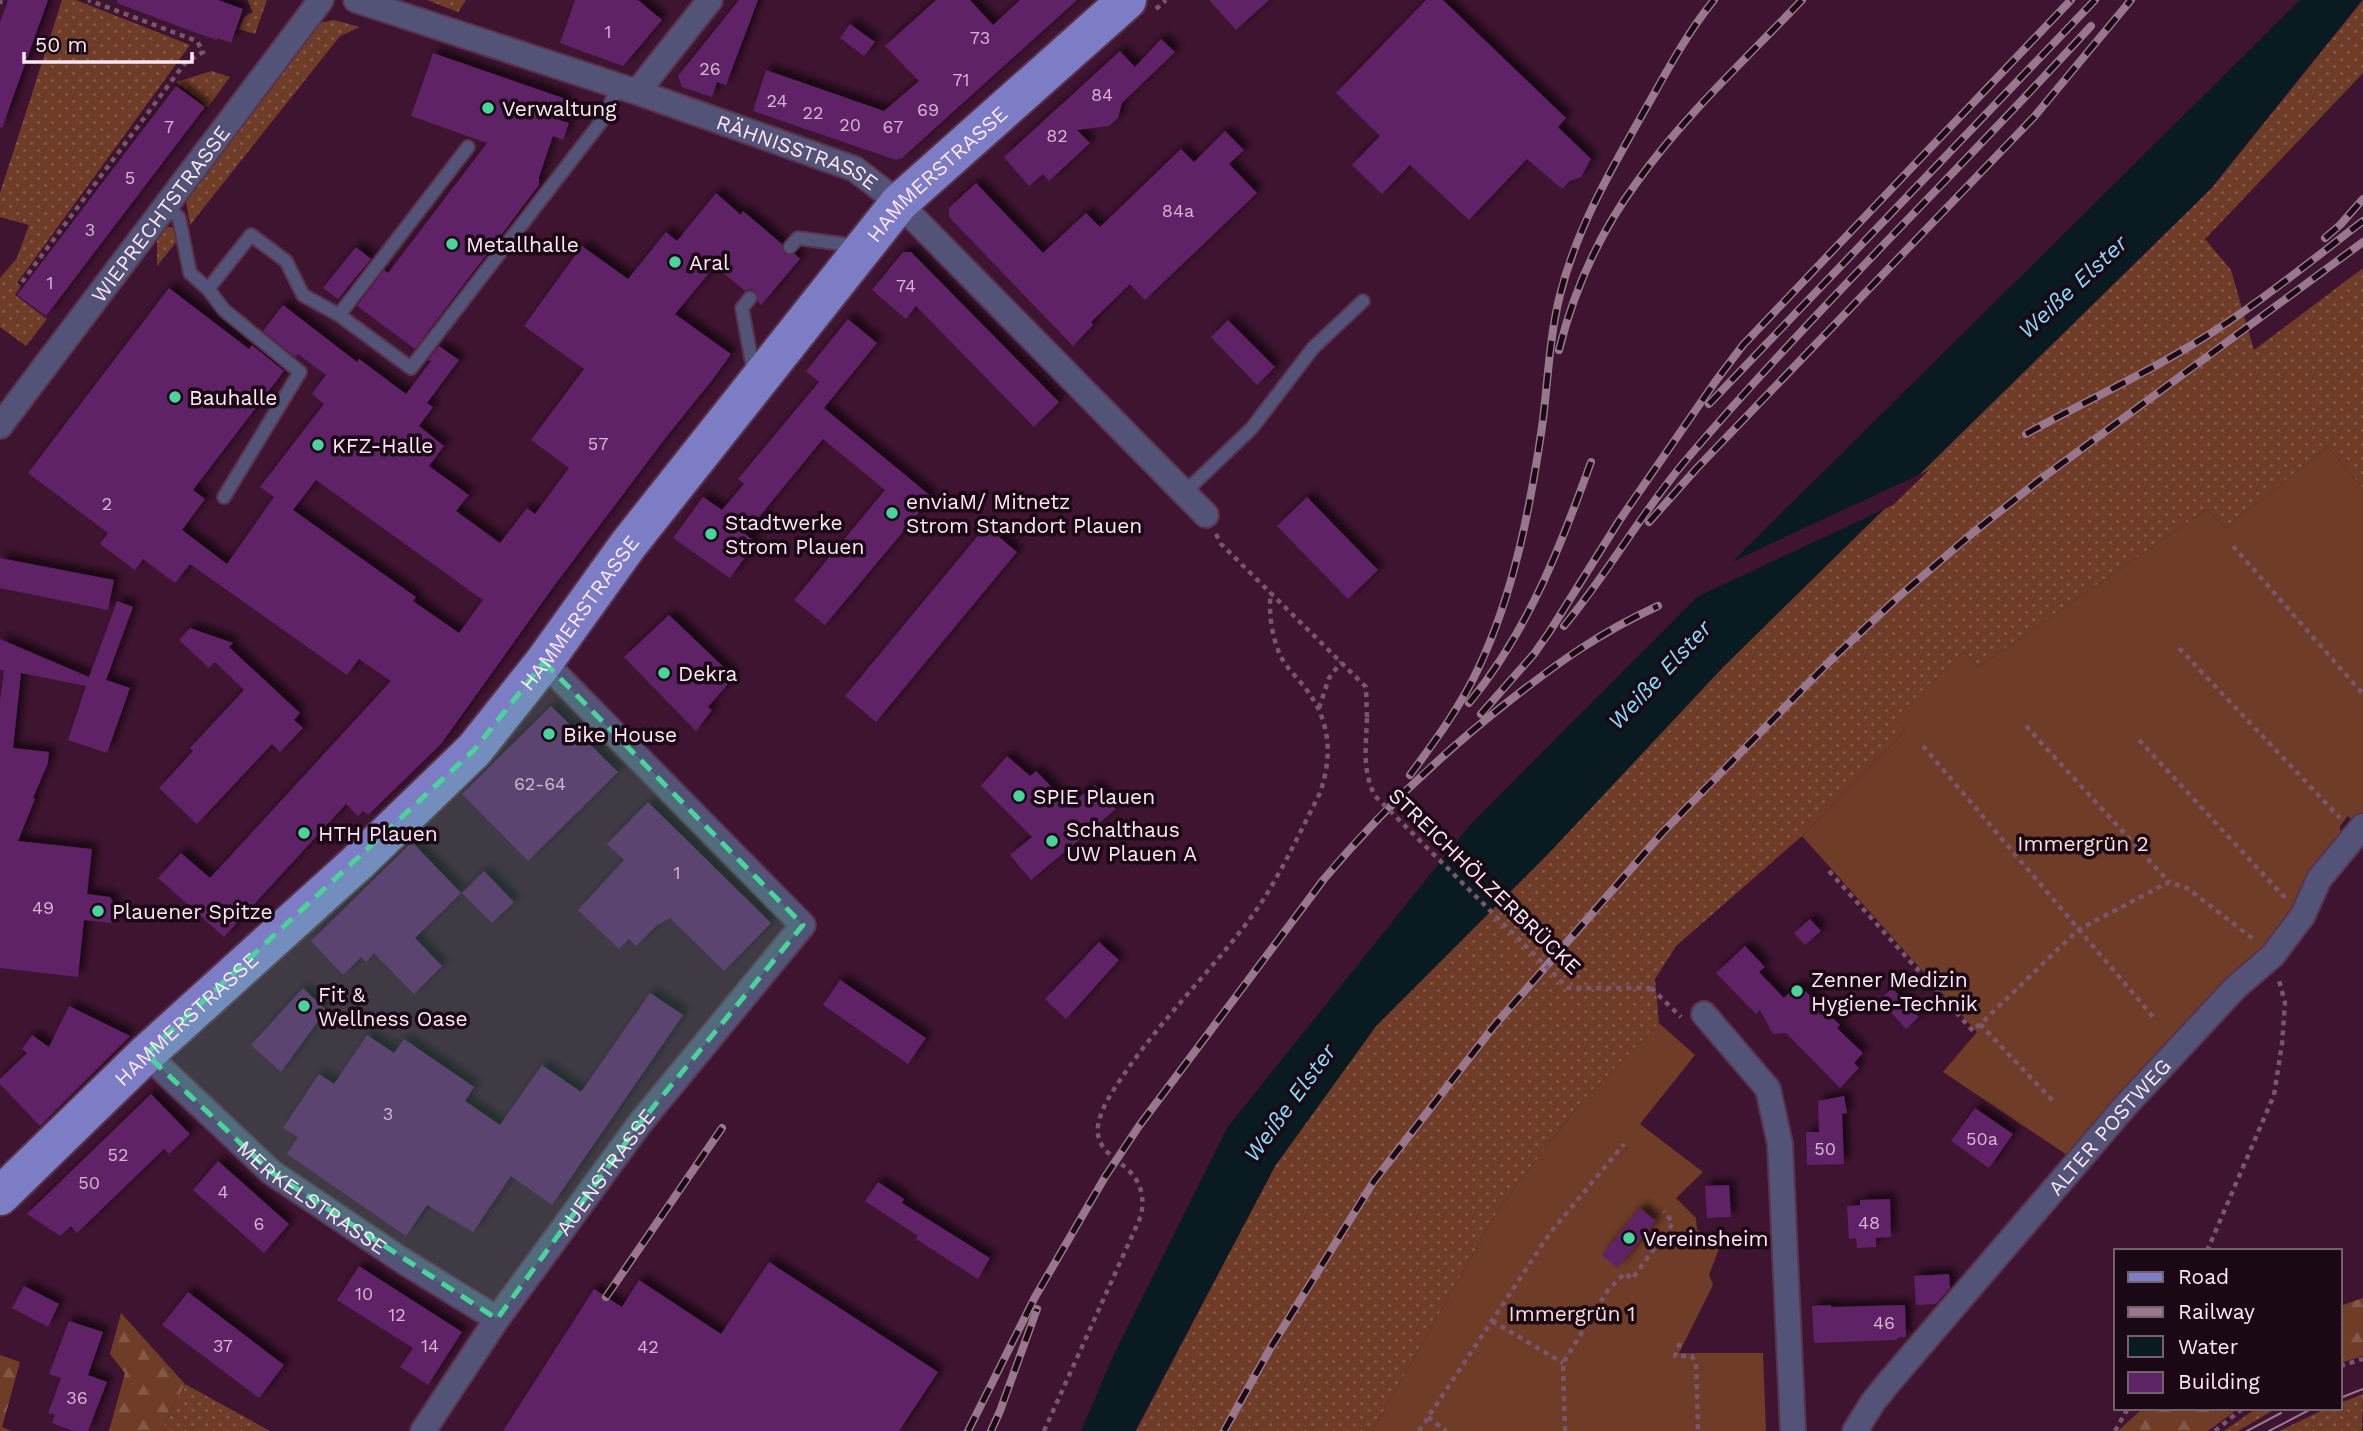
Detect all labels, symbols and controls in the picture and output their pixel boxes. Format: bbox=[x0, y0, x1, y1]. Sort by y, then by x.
scale bar bbox=[24, 21, 192, 65]
house number: 1 bbox=[604, 21, 612, 42]
house number: 73 bbox=[970, 27, 990, 48]
text: 50 m bbox=[35, 32, 87, 57]
house number: 26 bbox=[699, 58, 721, 79]
house number: 71 bbox=[952, 69, 970, 90]
house number: 84 bbox=[1091, 84, 1113, 105]
house number: 24 bbox=[767, 90, 787, 111]
place label: Verwaltung bbox=[502, 96, 617, 121]
house number: 69 bbox=[917, 99, 939, 120]
marker: Verwaltung bbox=[480, 100, 496, 116]
street label: HAMMERSTRASSE bbox=[861, 100, 1012, 247]
house number: 22 bbox=[803, 102, 824, 123]
street label: RÄHNISSTRASSE bbox=[713, 109, 883, 195]
house number: 20 bbox=[839, 114, 861, 135]
house number: 7 bbox=[164, 116, 174, 137]
house number: 67 bbox=[883, 116, 903, 137]
street label: WIEPRECHTSTRASSE bbox=[85, 120, 235, 307]
house number: 82 bbox=[1046, 125, 1068, 146]
house number: 5 bbox=[125, 167, 135, 188]
house number: 84a bbox=[1162, 200, 1194, 221]
house number: 3 bbox=[85, 219, 95, 240]
water label: Weiße Elster bbox=[2013, 229, 2134, 344]
place label: Metallhalle bbox=[466, 232, 579, 257]
marker: Metallhalle bbox=[444, 236, 460, 252]
place label: Aral bbox=[689, 250, 730, 275]
marker: Aral bbox=[667, 254, 683, 270]
house number: 1 bbox=[46, 272, 54, 293]
house number: 74 bbox=[896, 275, 916, 296]
place label: Bauhalle bbox=[189, 385, 277, 410]
marker: Bauhalle bbox=[167, 389, 183, 405]
place label: KFZ-Halle bbox=[332, 433, 433, 458]
house number: 57 bbox=[588, 433, 608, 454]
marker: KFZ-Halle bbox=[310, 437, 326, 453]
place label: enviaM/ Mitnetz Strom Standort Plauen bbox=[906, 489, 1142, 538]
house number: 2 bbox=[102, 493, 112, 514]
marker: enviaM/ Mitnetz Strom Standort Plauen bbox=[884, 505, 900, 521]
place label: Stadtwerke Strom Plauen bbox=[725, 510, 864, 559]
marker: Stadtwerke Strom Plauen bbox=[703, 526, 719, 542]
street label: HAMMERSTRASSE bbox=[514, 530, 644, 695]
water label: Weiße Elster bbox=[1603, 614, 1718, 735]
place label: Dekra bbox=[678, 661, 737, 686]
marker: Dekra bbox=[656, 665, 672, 681]
place label: Bike House bbox=[563, 722, 677, 747]
marker: Bike House bbox=[541, 726, 557, 742]
house number: 62-64 bbox=[514, 773, 566, 794]
street label: STREICHHÖLZERBRÜCKE bbox=[1384, 783, 1586, 979]
place label: SPIE Plauen bbox=[1033, 784, 1155, 809]
marker: SPIE Plauen bbox=[1011, 788, 1027, 804]
place label: Schalthaus UW Plauen A bbox=[1066, 817, 1197, 866]
place label: HTH Plauen bbox=[318, 821, 438, 846]
marker: HTH Plauen bbox=[296, 825, 312, 841]
park label: Immergrün 2 bbox=[2017, 831, 2149, 856]
marker: Schalthaus UW Plauen A bbox=[1044, 833, 1060, 849]
house number: 1 bbox=[673, 862, 681, 883]
house number: 49 bbox=[32, 897, 54, 918]
place label: Plauener Spitze bbox=[112, 899, 273, 924]
marker: Plauener Spitze bbox=[90, 903, 106, 919]
street label: HAMMERSTRASSE bbox=[109, 946, 263, 1091]
place label: Zenner Medizin Hygiene-Technik bbox=[1811, 967, 1978, 1016]
place label: Fit & Wellness Oase bbox=[318, 982, 468, 1031]
marker: Zenner Medizin Hygiene-Technik bbox=[1789, 983, 1805, 999]
marker: Fit & Wellness Oase bbox=[296, 998, 312, 1014]
water label: Weiße Elster bbox=[1238, 1038, 1342, 1167]
street label: ALTER POSTWEG bbox=[2042, 1053, 2176, 1200]
house number: 3 bbox=[383, 1103, 393, 1124]
street label: AUENSTRASSE bbox=[550, 1103, 660, 1240]
house number: 50a bbox=[1966, 1128, 1998, 1149]
street label: MERKELSTRASSE bbox=[232, 1135, 392, 1259]
house number: 50 bbox=[1814, 1138, 1836, 1159]
house number: 52 bbox=[108, 1144, 128, 1165]
house number: 50 bbox=[78, 1172, 100, 1193]
house number: 4 bbox=[218, 1181, 229, 1202]
house number: 48 bbox=[1858, 1212, 1880, 1233]
house number: 6 bbox=[254, 1213, 264, 1234]
place label: Vereinsheim bbox=[1643, 1226, 1768, 1251]
marker: Vereinsheim bbox=[1621, 1230, 1637, 1246]
legend bbox=[2114, 1249, 2342, 1410]
text: Road bbox=[2178, 1264, 2229, 1289]
house number: 10 bbox=[355, 1283, 373, 1304]
text: Railway bbox=[2178, 1299, 2255, 1324]
park label: Immergrün 1 bbox=[1509, 1301, 1635, 1326]
house number: 12 bbox=[388, 1304, 406, 1325]
house number: 46 bbox=[1873, 1312, 1895, 1333]
text: Water bbox=[2178, 1334, 2239, 1359]
house number: 37 bbox=[213, 1335, 233, 1356]
house number: 14 bbox=[421, 1335, 439, 1356]
house number: 42 bbox=[637, 1336, 659, 1357]
text: Building bbox=[2178, 1369, 2260, 1394]
house number: 36 bbox=[66, 1387, 88, 1408]

